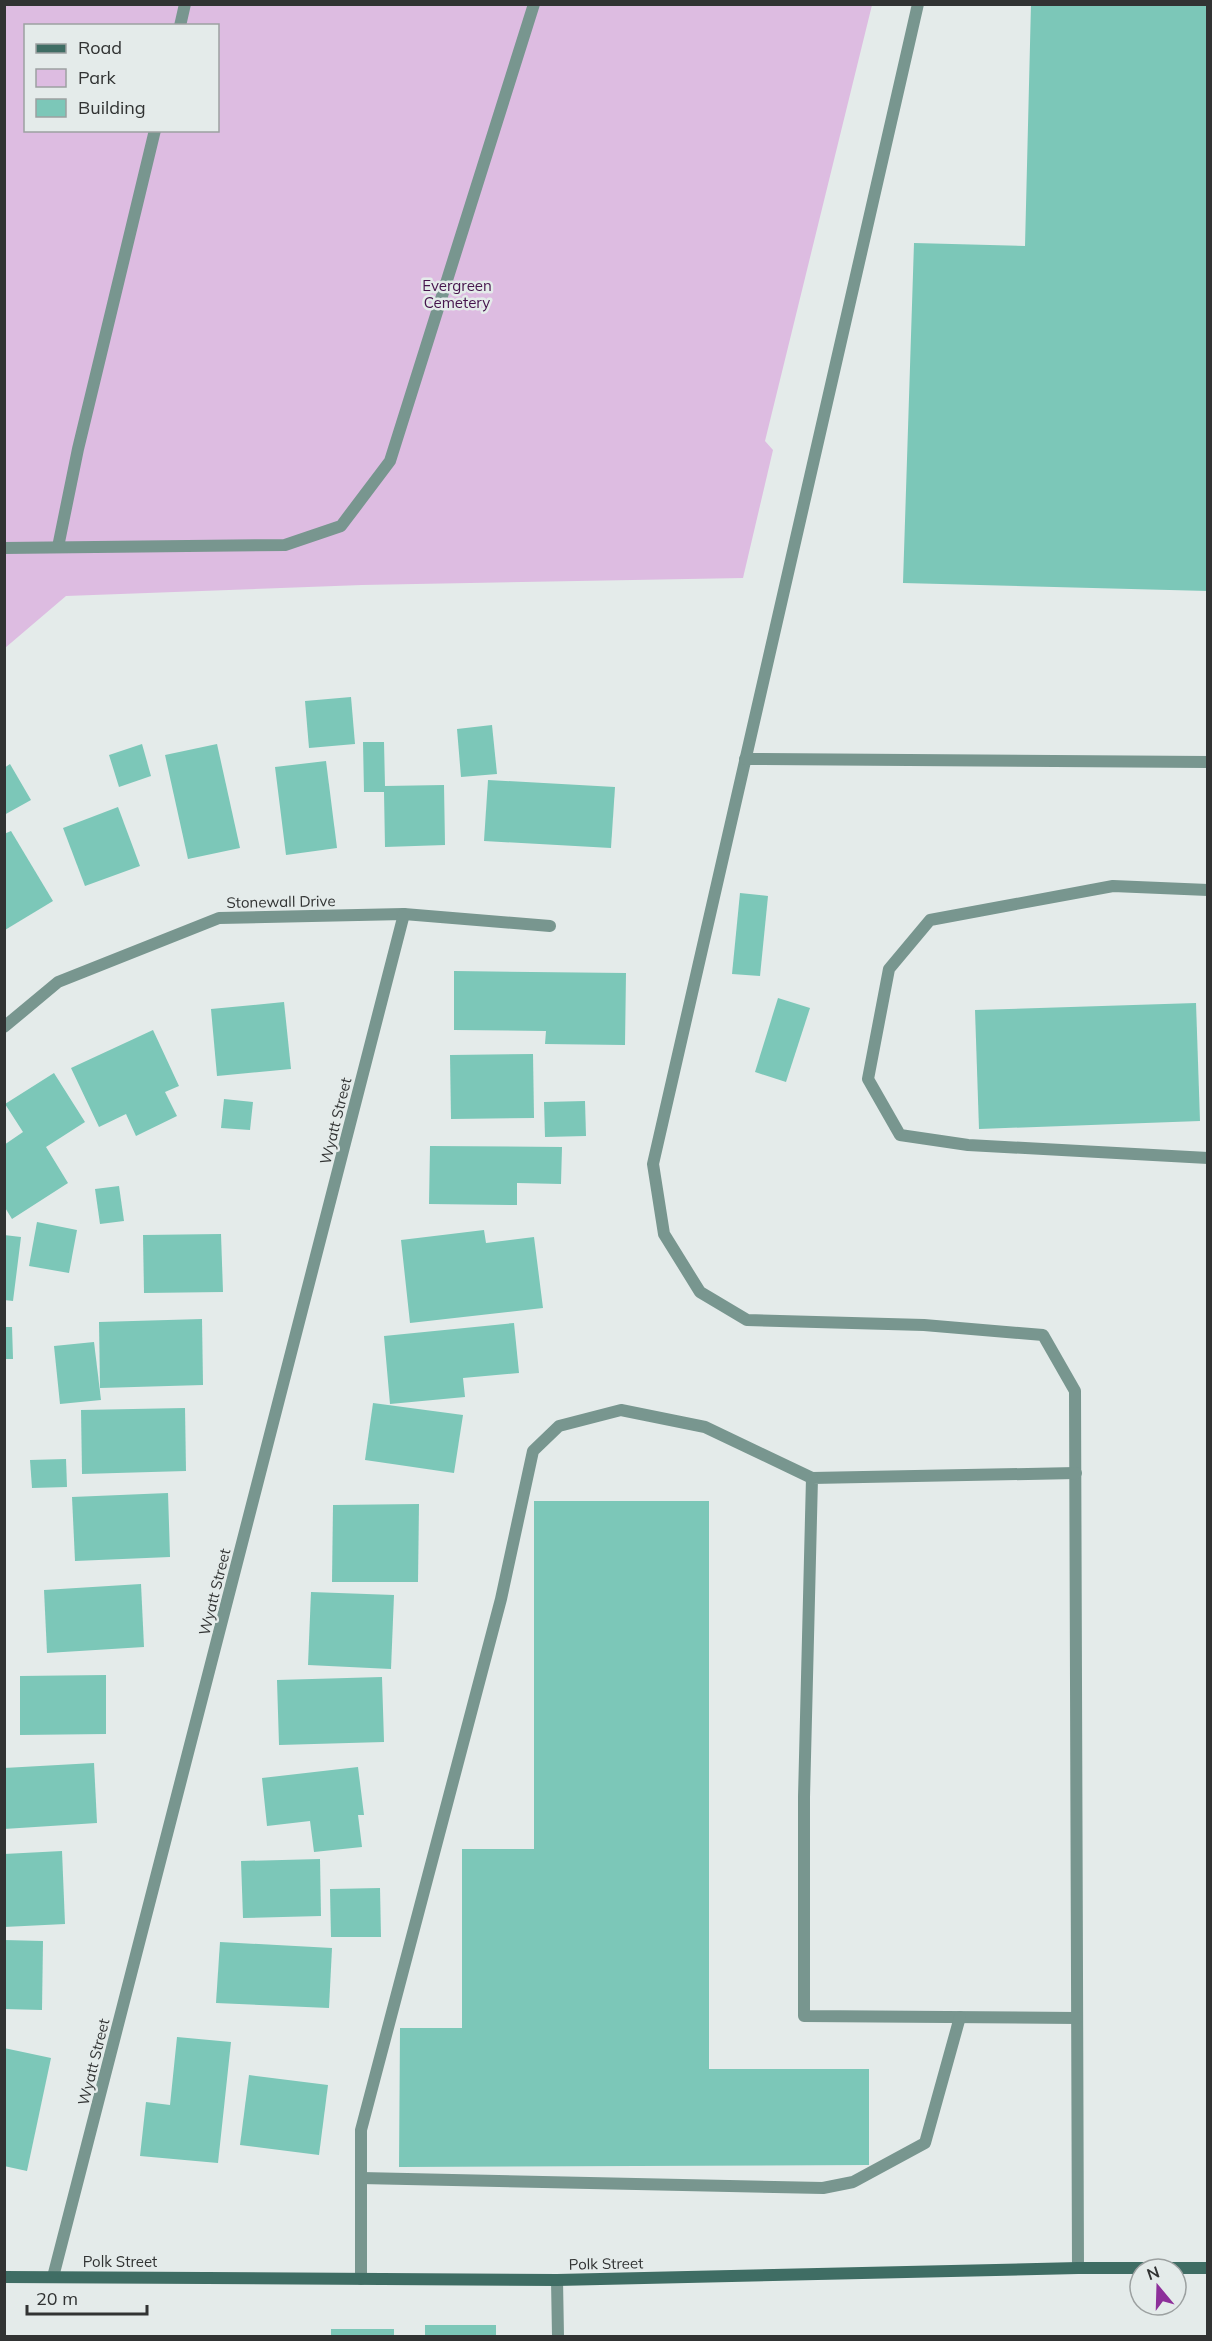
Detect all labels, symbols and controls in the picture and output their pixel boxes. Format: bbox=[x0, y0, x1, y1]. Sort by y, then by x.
legend bbox=[24, 24, 219, 132]
text: Road bbox=[78, 36, 122, 59]
text: Park bbox=[78, 66, 117, 89]
text: Building bbox=[78, 96, 146, 119]
park label: Evergreen Cemetery bbox=[422, 276, 492, 312]
street label: Stonewall Drive bbox=[226, 891, 336, 912]
street label: Wyatt Street bbox=[316, 1076, 355, 1166]
street label: Wyatt Street bbox=[195, 1547, 234, 1637]
street label: Wyatt Street bbox=[74, 2017, 113, 2107]
street label: Polk Street bbox=[83, 2252, 157, 2271]
street label: Polk Street bbox=[568, 2253, 643, 2274]
north arrow bbox=[1128, 2257, 1188, 2317]
text: N bbox=[1144, 2261, 1162, 2284]
scale bar bbox=[27, 2278, 147, 2316]
text: 20 m bbox=[36, 2287, 78, 2310]

